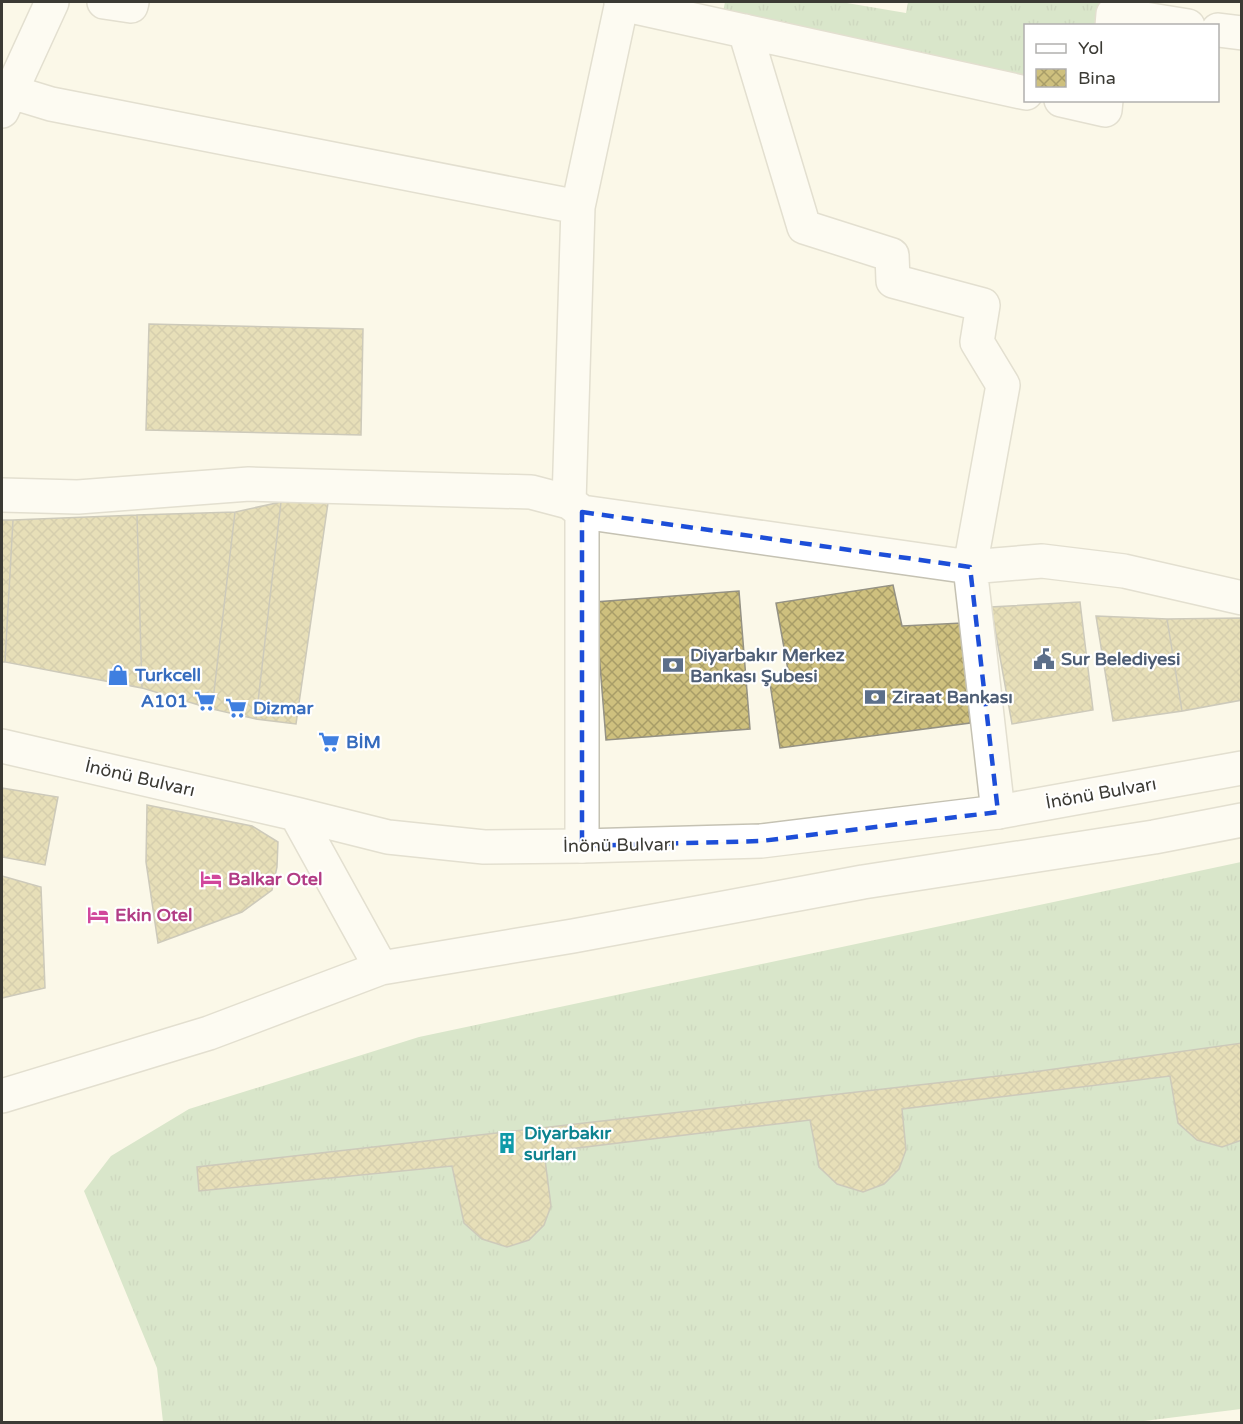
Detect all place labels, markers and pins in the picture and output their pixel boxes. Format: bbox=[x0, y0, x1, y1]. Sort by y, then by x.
place label: Diyarbakır Merkez Bankası Şubesi bbox=[690, 644, 845, 687]
public building icon: Sur Belediyesi bbox=[1032, 647, 1056, 671]
place label: Sur Belediyesi bbox=[1061, 648, 1180, 670]
bank icon: Diyarbakır Merkez Bankası Şubesi bbox=[661, 653, 685, 677]
shop icon: Turkcell bbox=[106, 663, 130, 687]
place label: Turkcell bbox=[134, 664, 201, 686]
bank icon: Ziraat Bankası bbox=[863, 685, 887, 709]
place label: Ziraat Bankası bbox=[892, 686, 1013, 708]
supermarket icon: A101 bbox=[193, 689, 217, 713]
place label: A101 bbox=[141, 690, 188, 712]
supermarket icon: Dizmar bbox=[224, 696, 248, 720]
place label: Dizmar bbox=[253, 697, 314, 719]
supermarket icon: BİM bbox=[317, 730, 341, 754]
place label: BİM bbox=[346, 731, 381, 753]
hotel icon: Balkar Otel bbox=[199, 867, 223, 891]
place label: Balkar Otel bbox=[228, 868, 322, 890]
hotel icon: Ekin Otel bbox=[86, 903, 110, 927]
place label: Ekin Otel bbox=[115, 904, 192, 926]
place label: Diyarbakır surları bbox=[524, 1122, 612, 1165]
building icon: Diyarbakır surları bbox=[495, 1131, 519, 1155]

